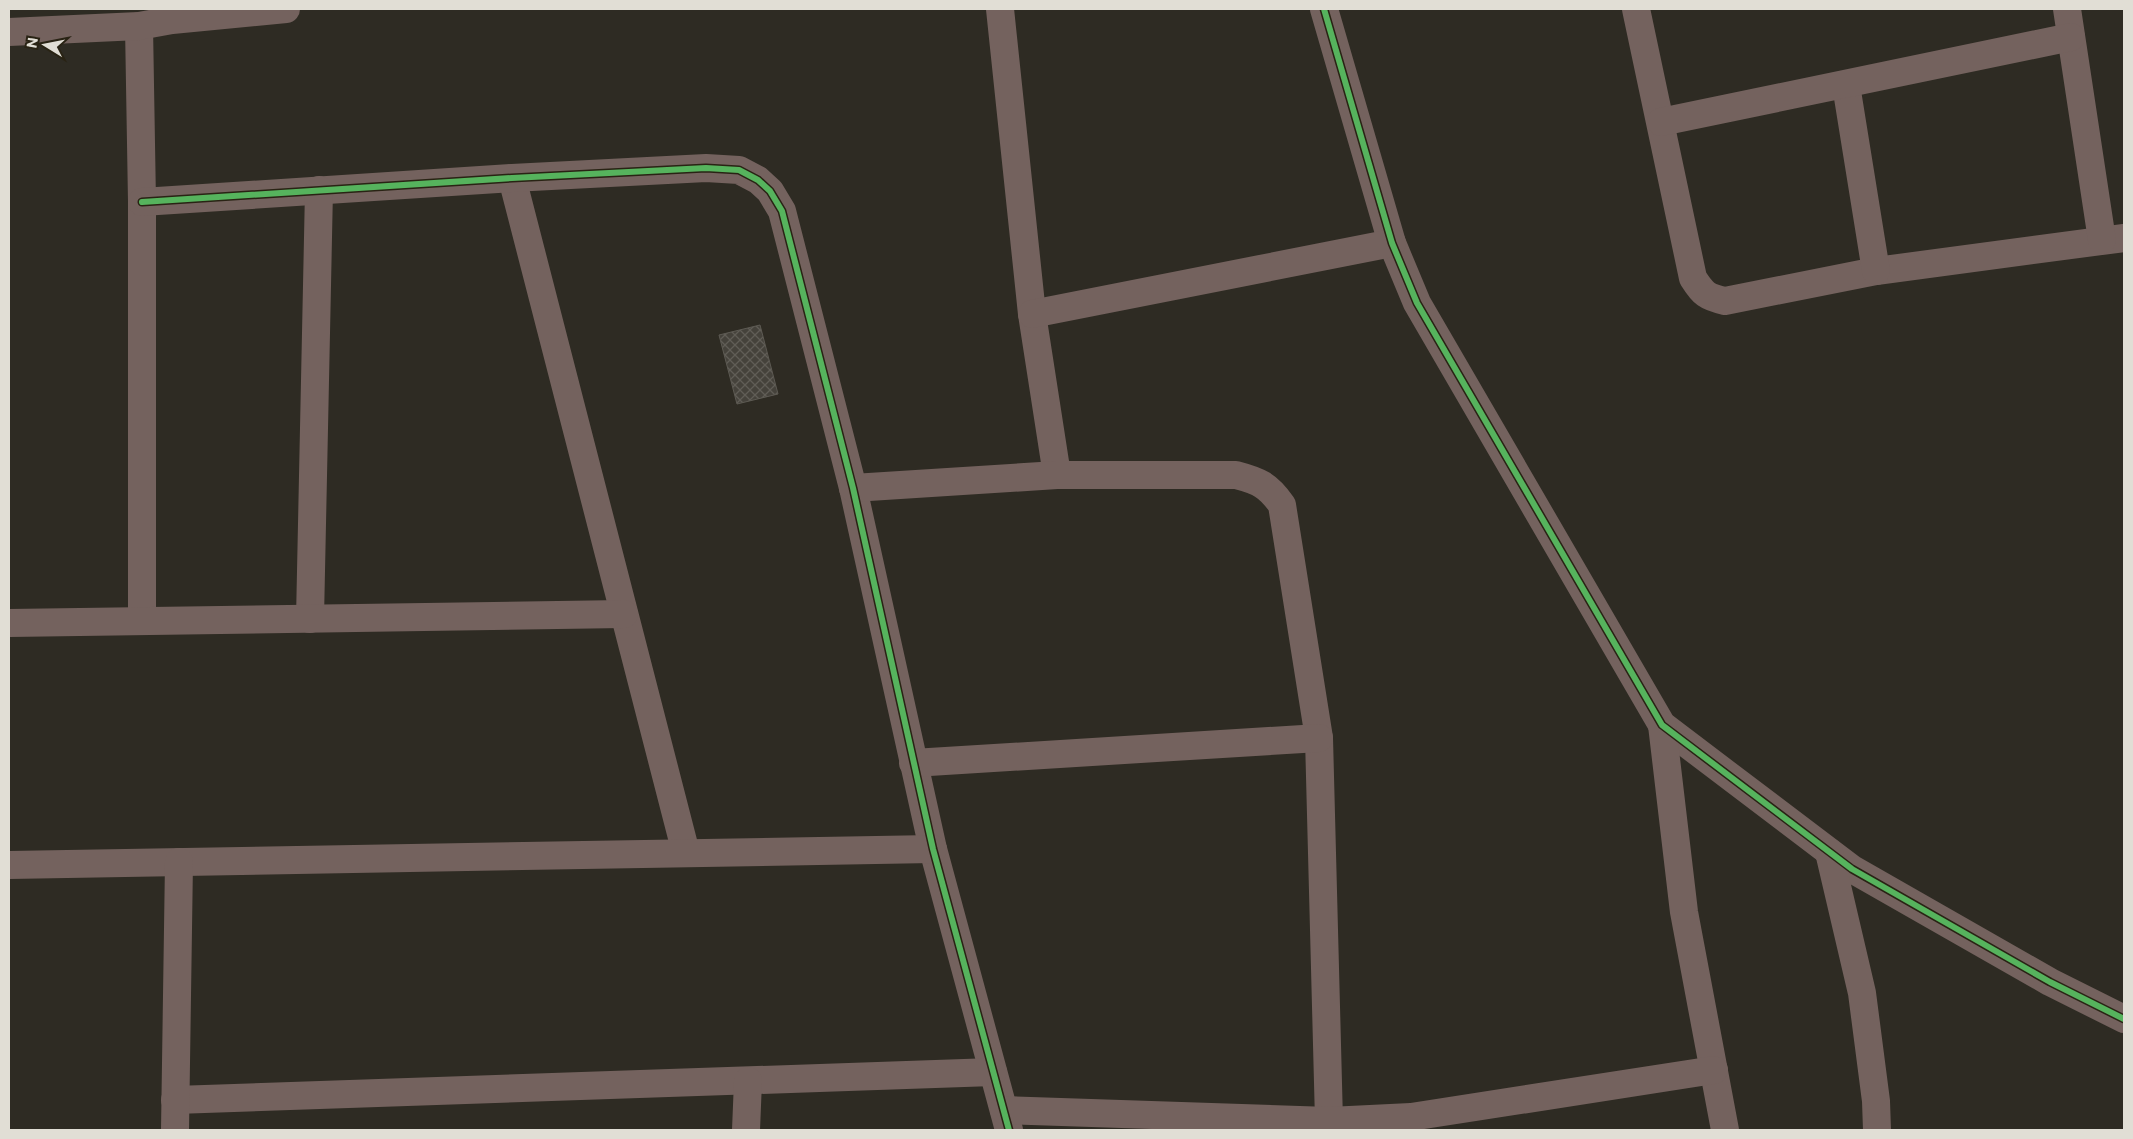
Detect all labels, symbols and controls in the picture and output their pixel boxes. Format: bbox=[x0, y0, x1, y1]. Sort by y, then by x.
north arrow bbox=[20, 20, 70, 70]
text: N bbox=[22, 36, 41, 49]

